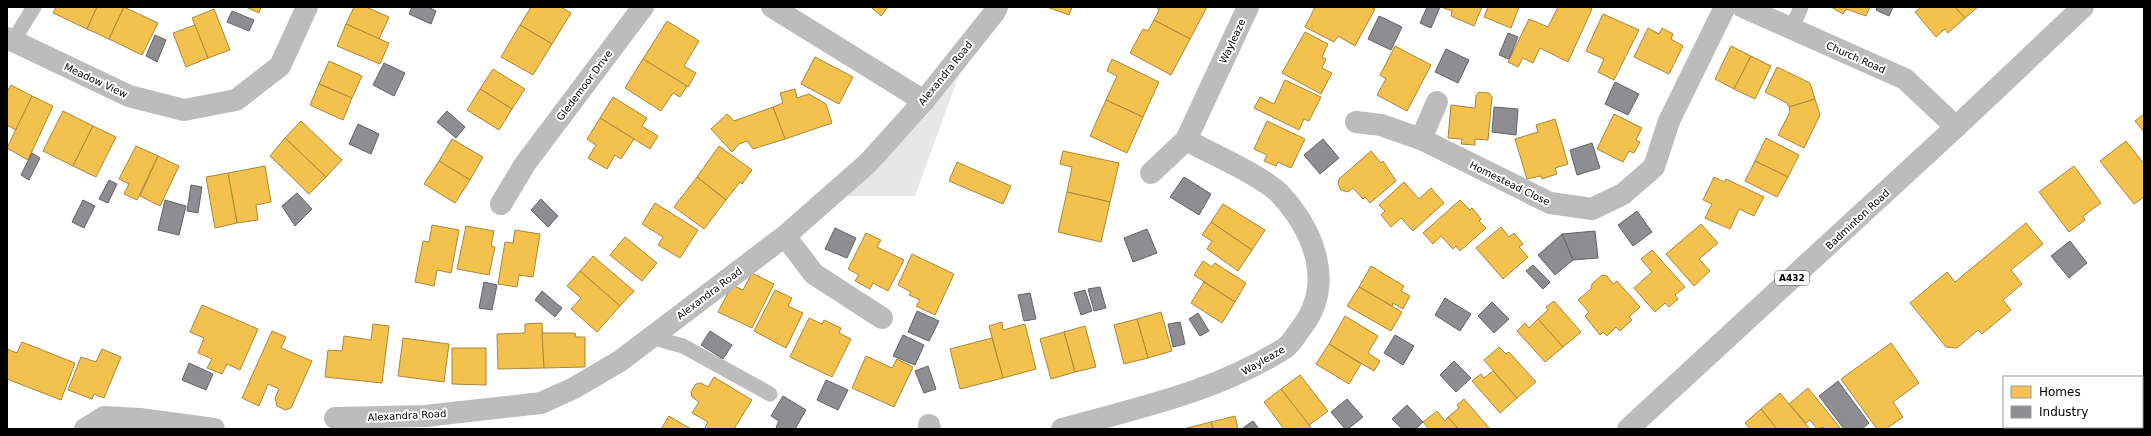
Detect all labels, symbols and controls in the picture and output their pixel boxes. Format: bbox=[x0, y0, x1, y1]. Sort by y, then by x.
street label: Wayleaze bbox=[1217, 17, 1248, 65]
street label: Alexandra Road bbox=[916, 39, 974, 107]
street label: Church Road bbox=[1824, 39, 1887, 75]
street label: Gledemoor Drive bbox=[554, 48, 614, 123]
street label: Meadow View bbox=[62, 61, 129, 100]
street label: Homestead Close bbox=[1468, 159, 1552, 208]
street label: Badminton Road bbox=[1823, 187, 1891, 252]
street label: Alexandra Road bbox=[675, 265, 744, 322]
road number: A432 bbox=[1775, 271, 1809, 285]
street label: Wayleaze bbox=[1240, 344, 1287, 377]
legend bbox=[2003, 376, 2143, 428]
text: Homes bbox=[2039, 385, 2081, 399]
text: Industry bbox=[2039, 405, 2088, 419]
street label: Alexandra Road bbox=[367, 408, 447, 423]

